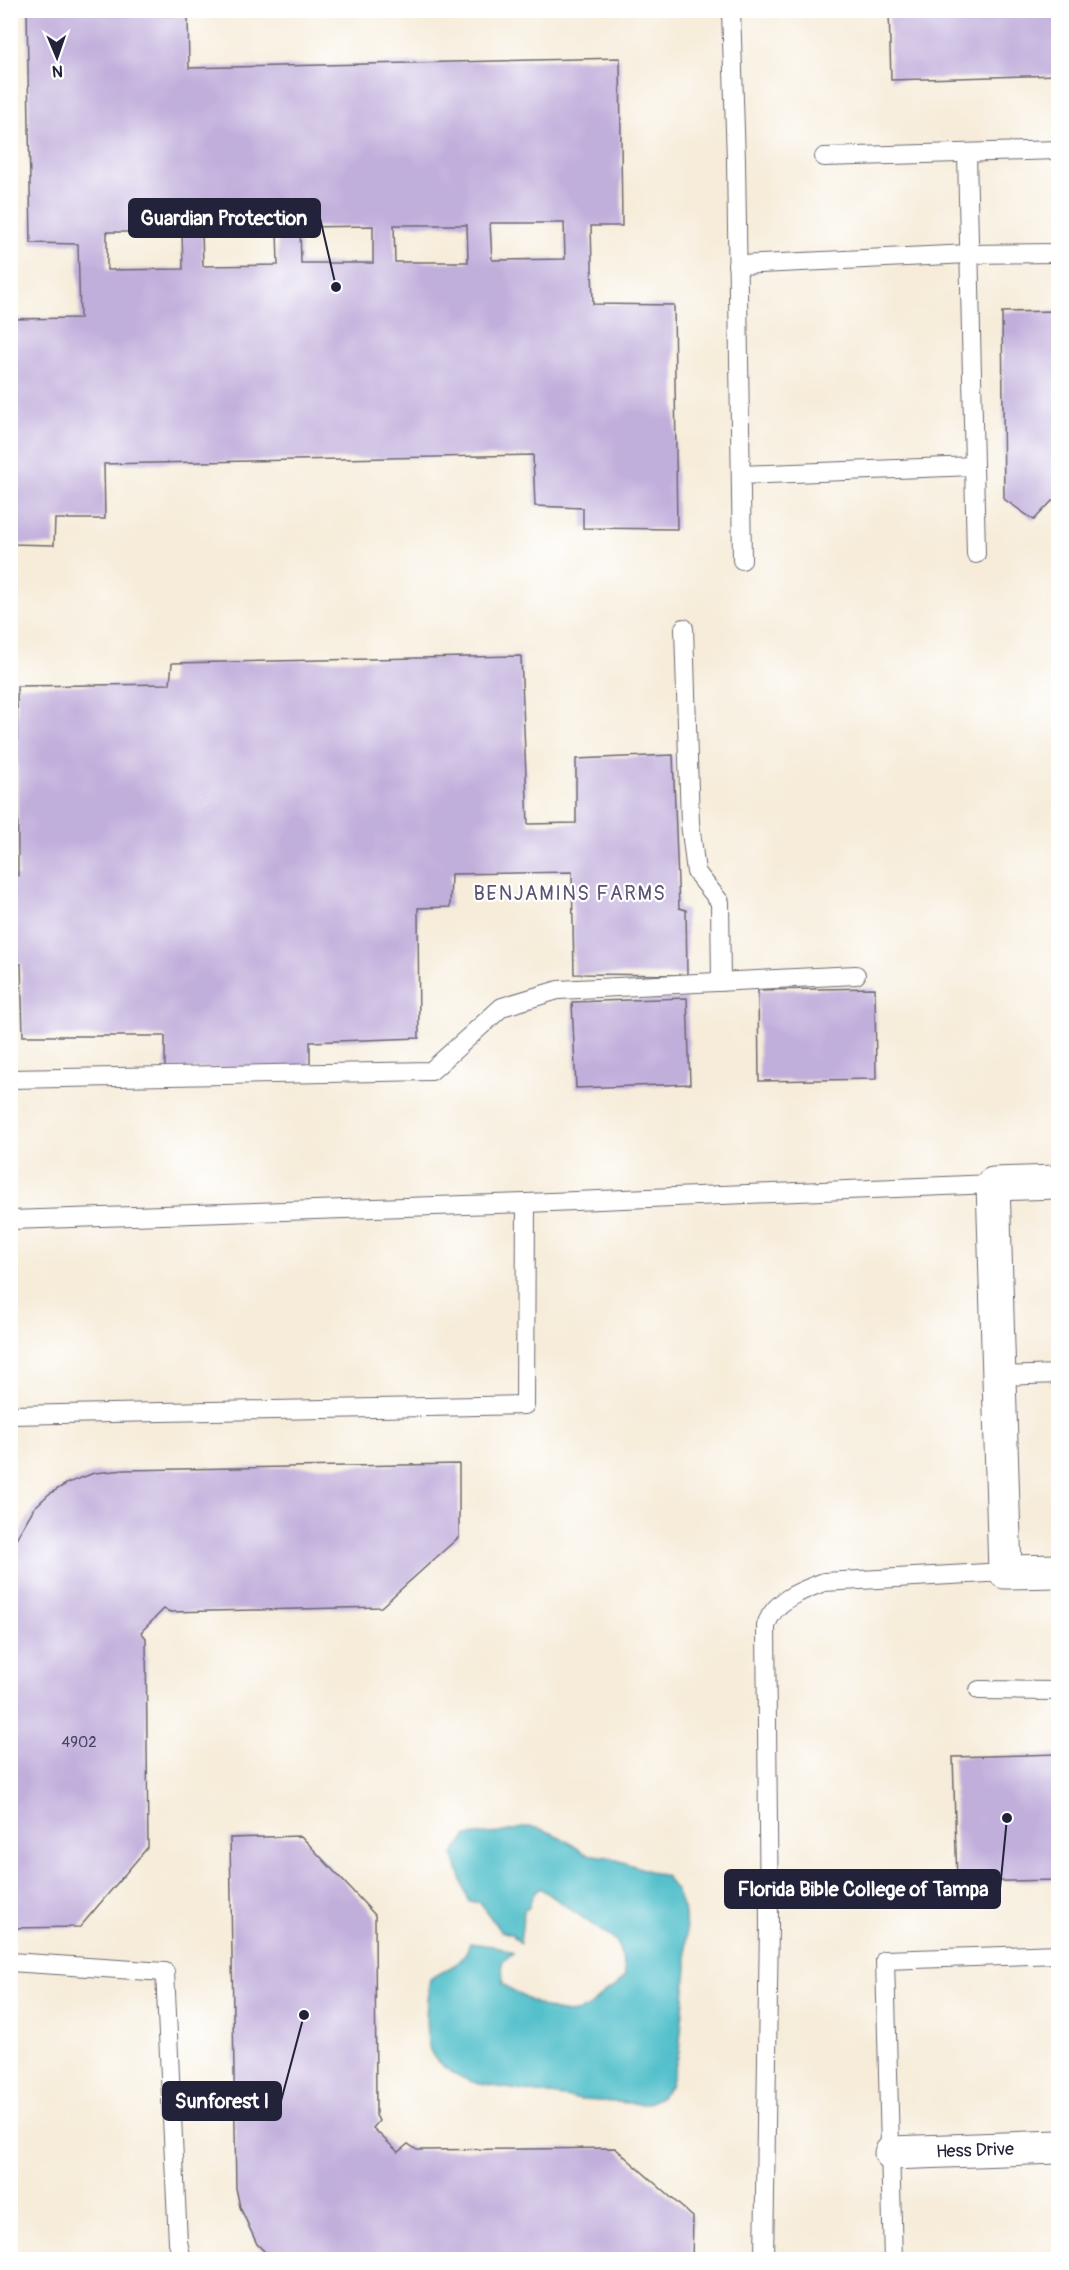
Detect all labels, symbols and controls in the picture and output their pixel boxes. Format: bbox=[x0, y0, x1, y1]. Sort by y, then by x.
north arrow bbox=[27, 27, 87, 87]
text: N bbox=[52, 61, 63, 81]
callout: Guardian Protection bbox=[129, 199, 320, 237]
text: Guardian Protection bbox=[141, 206, 307, 231]
district label: BENJAMINS FARMS bbox=[474, 881, 666, 906]
house number: 4902 bbox=[61, 1733, 97, 1752]
callout: Florida Bible College of Tampa bbox=[725, 1870, 1000, 1908]
text: Florida Bible College of Tampa bbox=[738, 1877, 988, 1902]
callout: Sunforest I bbox=[163, 2082, 281, 2120]
text: Sunforest I bbox=[175, 2089, 269, 2114]
street label: Hess Drive bbox=[936, 2138, 1014, 2163]

